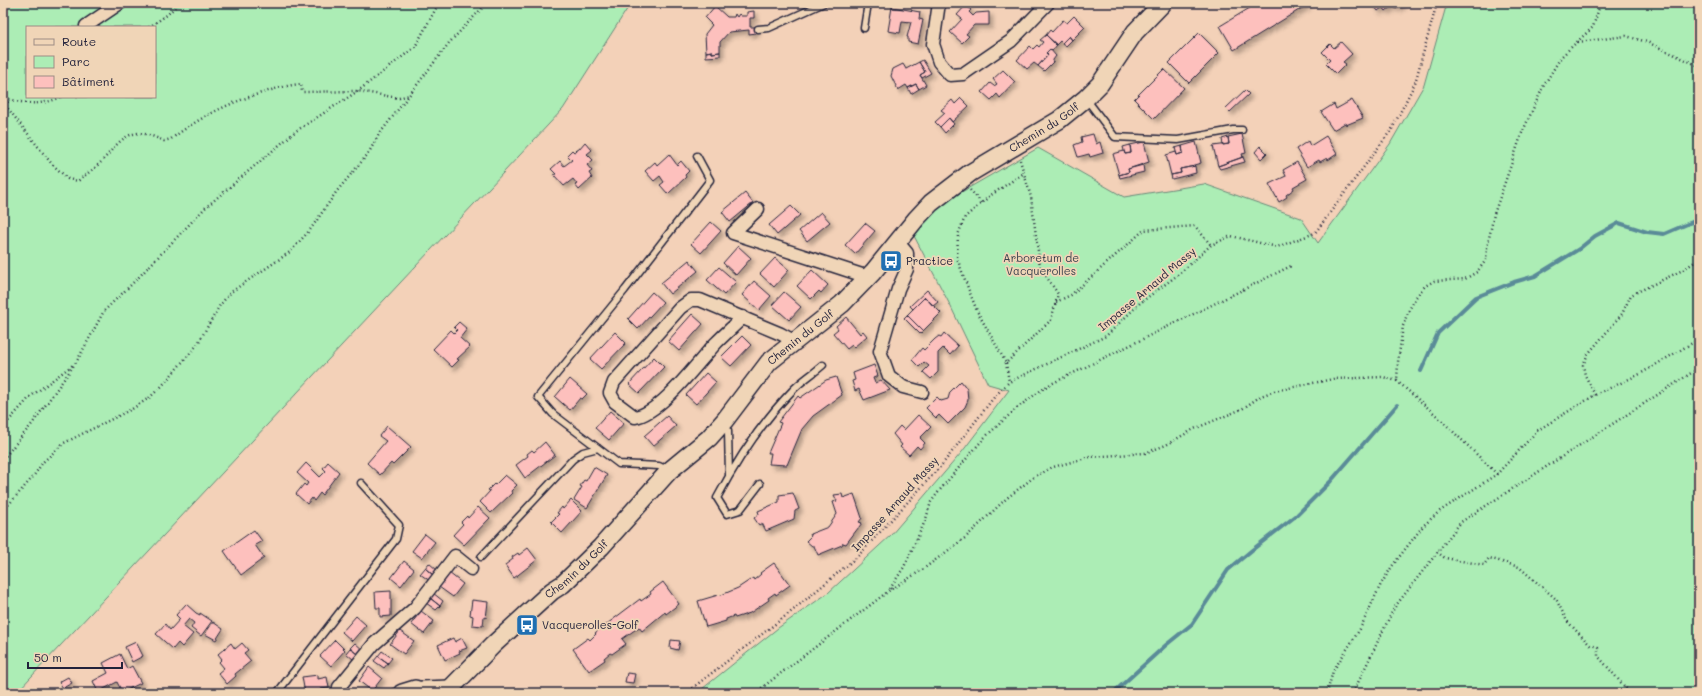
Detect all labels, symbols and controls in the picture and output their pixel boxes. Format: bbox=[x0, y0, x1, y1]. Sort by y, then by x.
legend bbox=[26, 26, 156, 98]
text: Route bbox=[62, 33, 96, 49]
text: Parc bbox=[62, 53, 90, 69]
text: Bâtiment bbox=[62, 73, 115, 89]
street label: Chemin du Golf bbox=[1006, 98, 1082, 155]
street label: Impasse Arnaud Massy bbox=[1095, 243, 1199, 334]
bus stop icon: Practice bbox=[878, 248, 904, 274]
park label: Arboretum de Vacquerolles bbox=[1003, 250, 1079, 278]
place label: Practice bbox=[906, 253, 953, 268]
street label: Chemin du Golf bbox=[764, 305, 837, 368]
street label: Impasse Arnaud Massy bbox=[848, 453, 941, 554]
street label: Chemin du Golf bbox=[541, 536, 612, 601]
bus stop icon: Vacquerolles-Golf bbox=[514, 612, 540, 638]
place label: Vacquerolles-Golf bbox=[542, 617, 639, 632]
scale bar bbox=[28, 644, 122, 670]
text: 50 m bbox=[34, 649, 62, 665]

